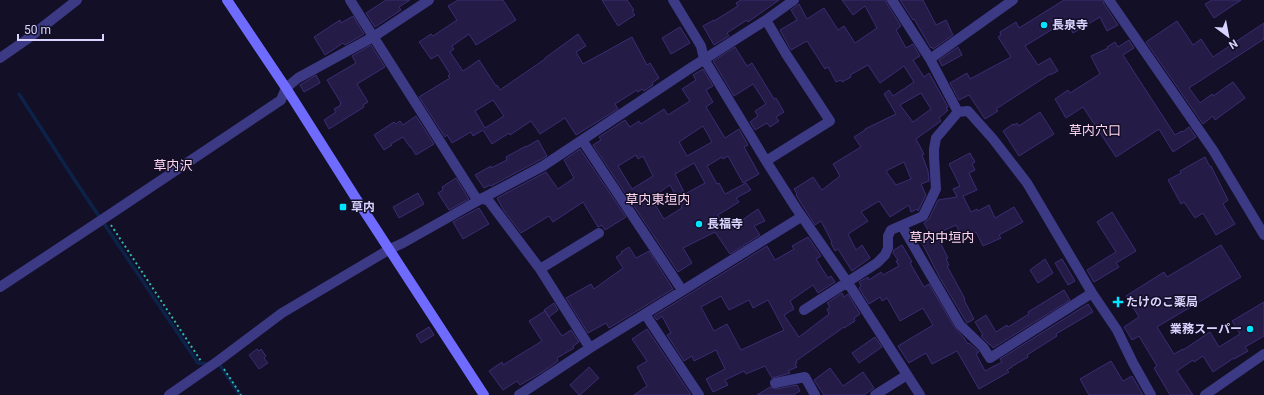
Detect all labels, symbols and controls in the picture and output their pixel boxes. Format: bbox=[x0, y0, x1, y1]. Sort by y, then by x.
scale bar bbox=[18, 16, 103, 42]
north arrow bbox=[1208, 16, 1248, 56]
place label: 長泉寺 bbox=[1052, 18, 1088, 32]
marker: 長泉寺 bbox=[1039, 20, 1049, 30]
text: 50 m bbox=[24, 23, 51, 37]
text: N bbox=[1226, 36, 1240, 52]
district label: 草内穴口 bbox=[1069, 123, 1121, 138]
district label: 草内沢 bbox=[153, 158, 193, 173]
district label: 草内東垣内 bbox=[625, 192, 691, 207]
place label: 草内 bbox=[351, 200, 375, 214]
marker: 草内 bbox=[338, 202, 348, 212]
place label: 長福寺 bbox=[707, 217, 743, 231]
marker: 長福寺 bbox=[694, 219, 704, 229]
district label: 草内中垣内 bbox=[909, 230, 975, 245]
place label: たけのこ薬局 bbox=[1126, 295, 1198, 309]
marker: たけのこ薬局 bbox=[1113, 297, 1123, 307]
place label: 業務スーパー bbox=[1170, 322, 1242, 336]
marker: 業務スーパー bbox=[1245, 324, 1255, 334]

